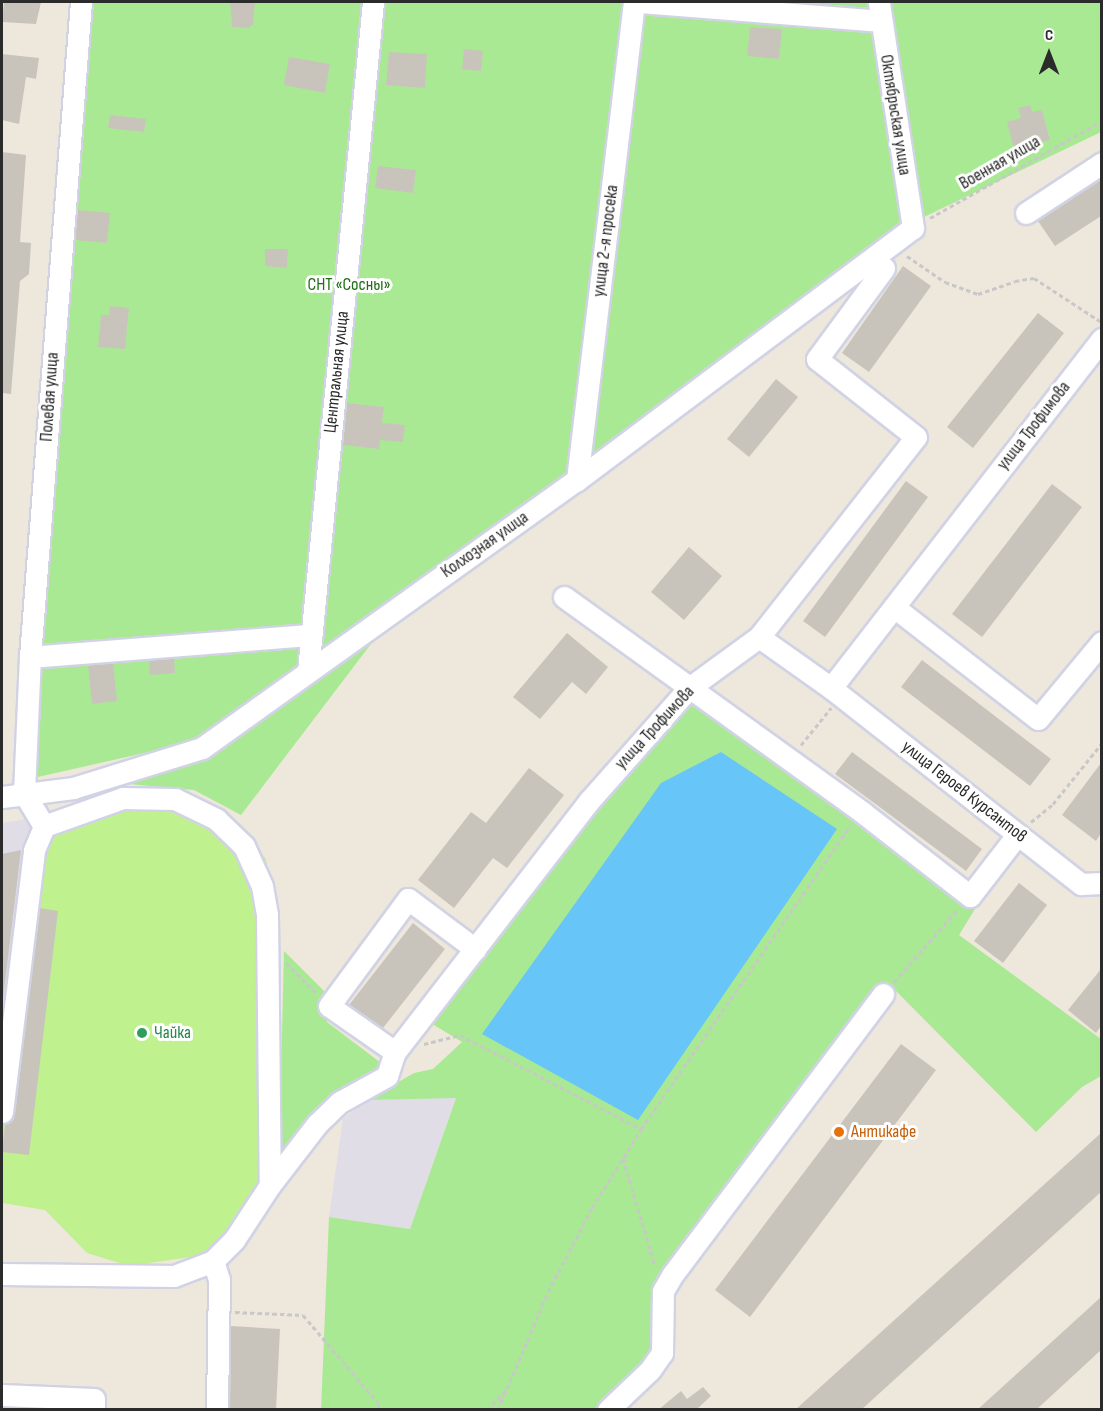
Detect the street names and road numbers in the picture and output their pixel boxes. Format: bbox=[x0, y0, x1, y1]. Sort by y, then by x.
street label: Октябрьская улица bbox=[875, 53, 915, 177]
street label: Военная улица bbox=[956, 131, 1044, 195]
street label: улица 2-я просека bbox=[588, 184, 624, 298]
street label: Центральная улица bbox=[320, 310, 354, 434]
street label: Полевая улица bbox=[36, 352, 64, 442]
street label: улица Трофимова bbox=[993, 377, 1075, 475]
street label: Колхозная улица bbox=[437, 507, 533, 583]
street label: улица Трофимова bbox=[611, 682, 699, 774]
street label: улица Героев Курсантов bbox=[897, 736, 1031, 848]

